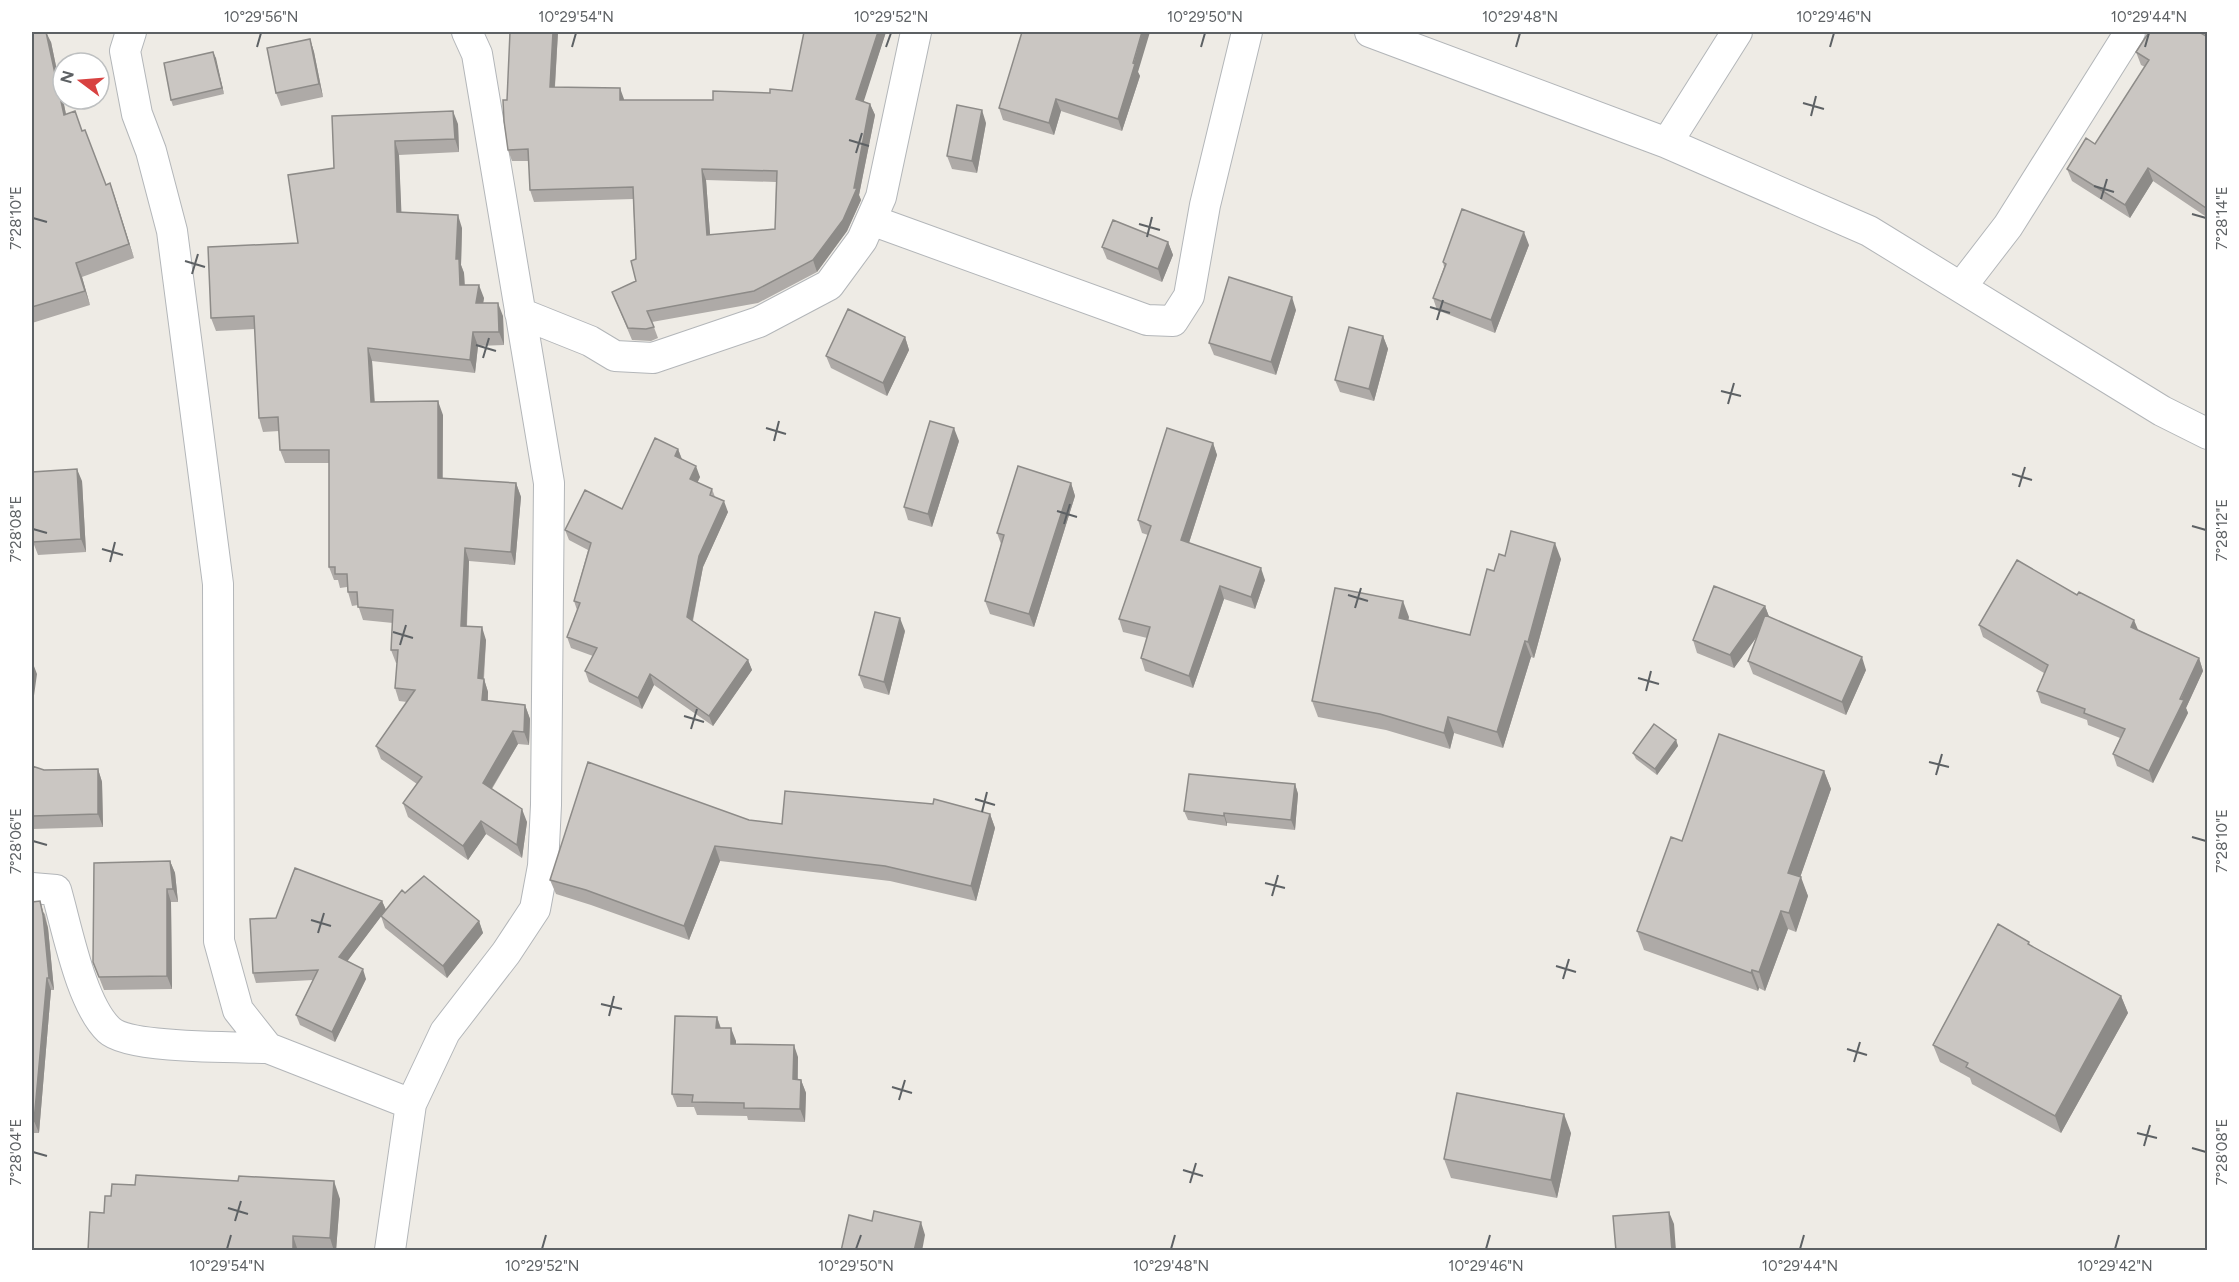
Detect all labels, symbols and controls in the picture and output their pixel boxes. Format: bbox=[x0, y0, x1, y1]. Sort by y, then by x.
text: 10°29'56"N bbox=[224, 8, 298, 26]
text: 10°29'54"N bbox=[538, 8, 614, 26]
text: 10°29'52"N bbox=[854, 8, 928, 26]
text: 10°29'50"N bbox=[1167, 8, 1243, 26]
text: 10°29'48"N bbox=[1482, 8, 1558, 26]
text: 10°29'46"N bbox=[1796, 8, 1872, 26]
text: 10°29'44"N bbox=[2111, 8, 2187, 26]
north arrow bbox=[51, 51, 111, 111]
text: N bbox=[56, 68, 78, 86]
text: 7°28'10"E bbox=[7, 186, 25, 250]
text: 7°28'14"E bbox=[2213, 186, 2231, 250]
text: 7°28'08"E bbox=[7, 496, 25, 562]
text: 7°28'12"E bbox=[2213, 499, 2231, 561]
text: 7°28'06"E bbox=[7, 808, 25, 874]
text: 7°28'10"E bbox=[2213, 809, 2231, 873]
text: 7°28'04"E bbox=[7, 1119, 25, 1185]
text: 7°28'08"E bbox=[2213, 1119, 2231, 1185]
text: 10°29'54"N bbox=[189, 1257, 265, 1275]
text: 10°29'52"N bbox=[505, 1257, 579, 1275]
text: 10°29'50"N bbox=[818, 1257, 894, 1275]
text: 10°29'48"N bbox=[1133, 1257, 1209, 1275]
text: 10°29'46"N bbox=[1448, 1257, 1524, 1275]
text: 10°29'44"N bbox=[1762, 1257, 1838, 1275]
text: 10°29'42"N bbox=[2077, 1257, 2153, 1275]

